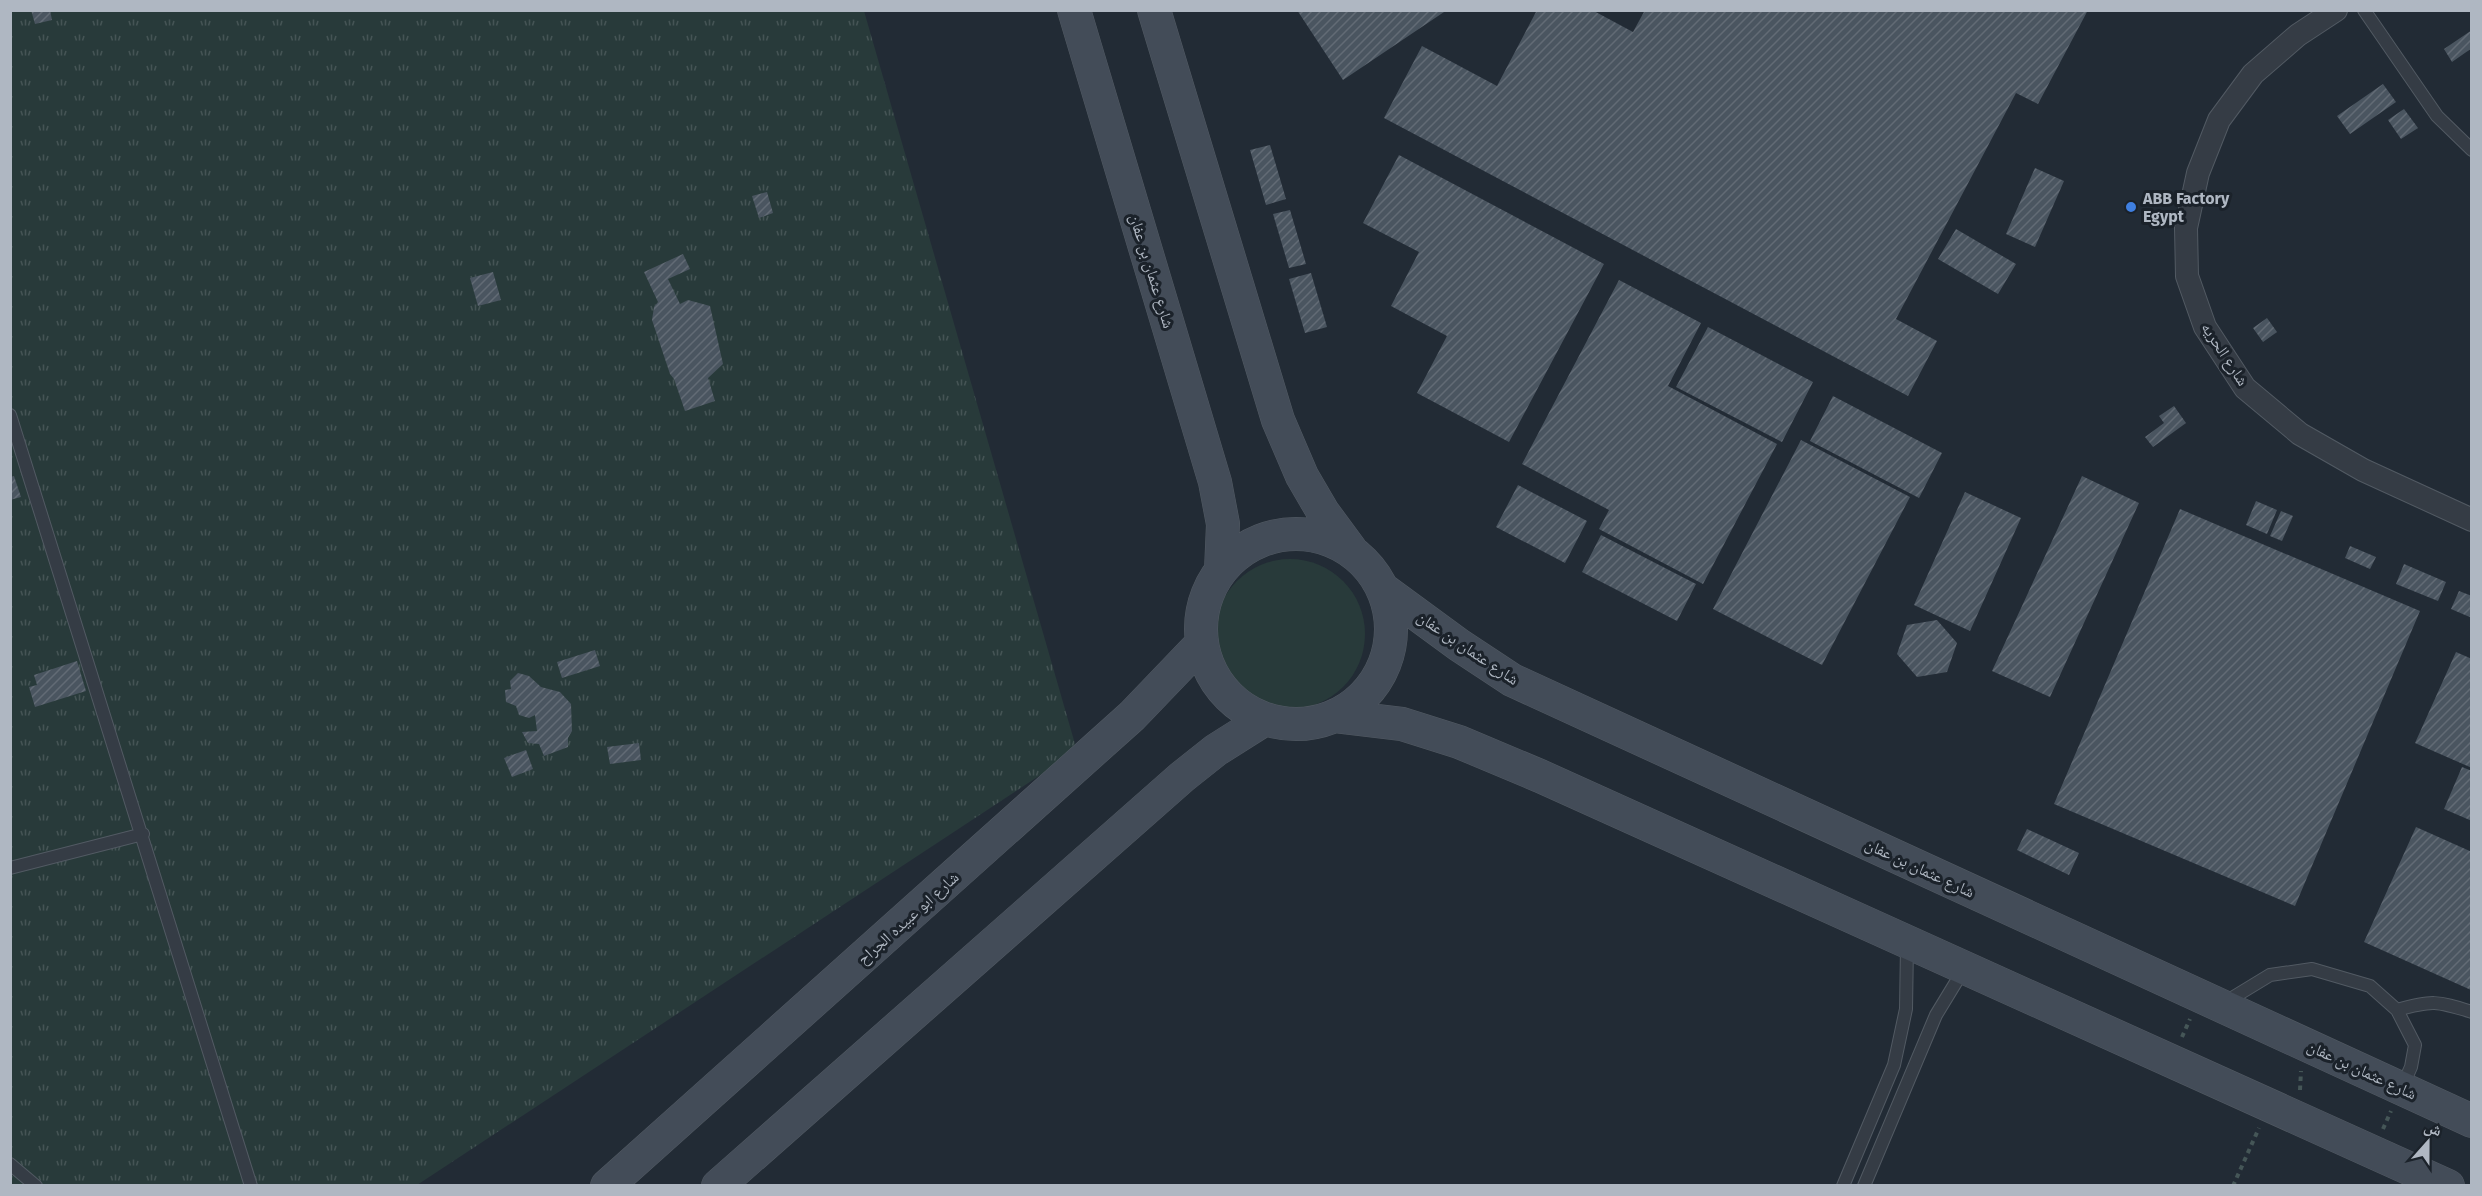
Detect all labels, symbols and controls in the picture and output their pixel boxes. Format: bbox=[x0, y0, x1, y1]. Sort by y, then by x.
place label: ABB Factory Egypt bbox=[2142, 189, 2230, 226]
marker: ABB Factory Egypt bbox=[2124, 200, 2138, 214]
street label: شارع عثمان بن عفان bbox=[1125, 212, 1178, 331]
street label: شارع الحريه bbox=[2197, 319, 2252, 390]
street label: شارع عثمان بن عفان bbox=[1413, 607, 1522, 690]
street label: شارع عثمان بن عفان bbox=[1862, 834, 1978, 903]
street label: شارع ابو عبيده الجراح bbox=[853, 868, 963, 969]
street label: شارع عثمان بن عفان bbox=[2304, 1036, 2420, 1105]
north arrow bbox=[2398, 1112, 2458, 1172]
text: ش bbox=[2422, 1117, 2445, 1140]

